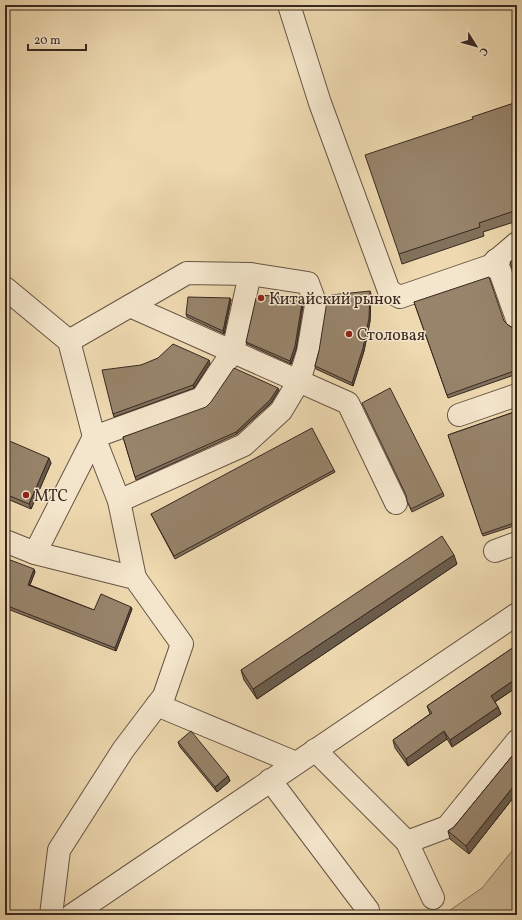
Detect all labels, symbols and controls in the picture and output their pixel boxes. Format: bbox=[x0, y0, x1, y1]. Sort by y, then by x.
scale bar bbox=[28, 26, 86, 52]
north arrow bbox=[456, 26, 496, 66]
text: 20 m bbox=[34, 33, 61, 49]
text: С bbox=[475, 44, 491, 58]
place label: Китайский рынок bbox=[269, 289, 401, 311]
marker: Китайский рынок bbox=[256, 293, 266, 303]
place label: Столовая bbox=[357, 325, 425, 347]
marker: Столовая bbox=[344, 329, 354, 339]
place label: МТС bbox=[34, 486, 68, 508]
marker: МТС bbox=[21, 490, 31, 500]

